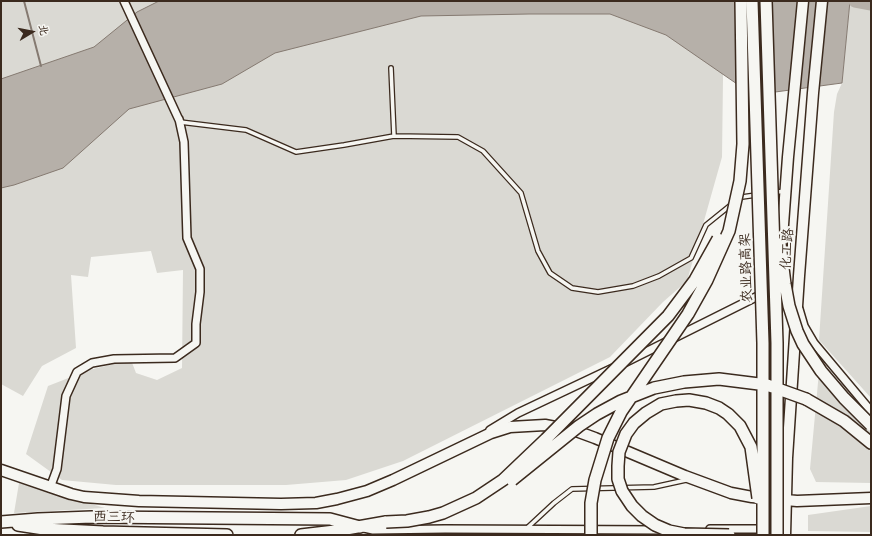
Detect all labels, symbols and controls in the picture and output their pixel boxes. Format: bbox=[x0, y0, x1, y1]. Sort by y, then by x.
north arrow bbox=[12, 12, 52, 52]
text: 北 bbox=[36, 23, 53, 37]
street label: 化工路 bbox=[777, 227, 797, 271]
street label: 农业路高架 bbox=[736, 233, 756, 303]
street label: 西三环 bbox=[93, 508, 135, 526]

